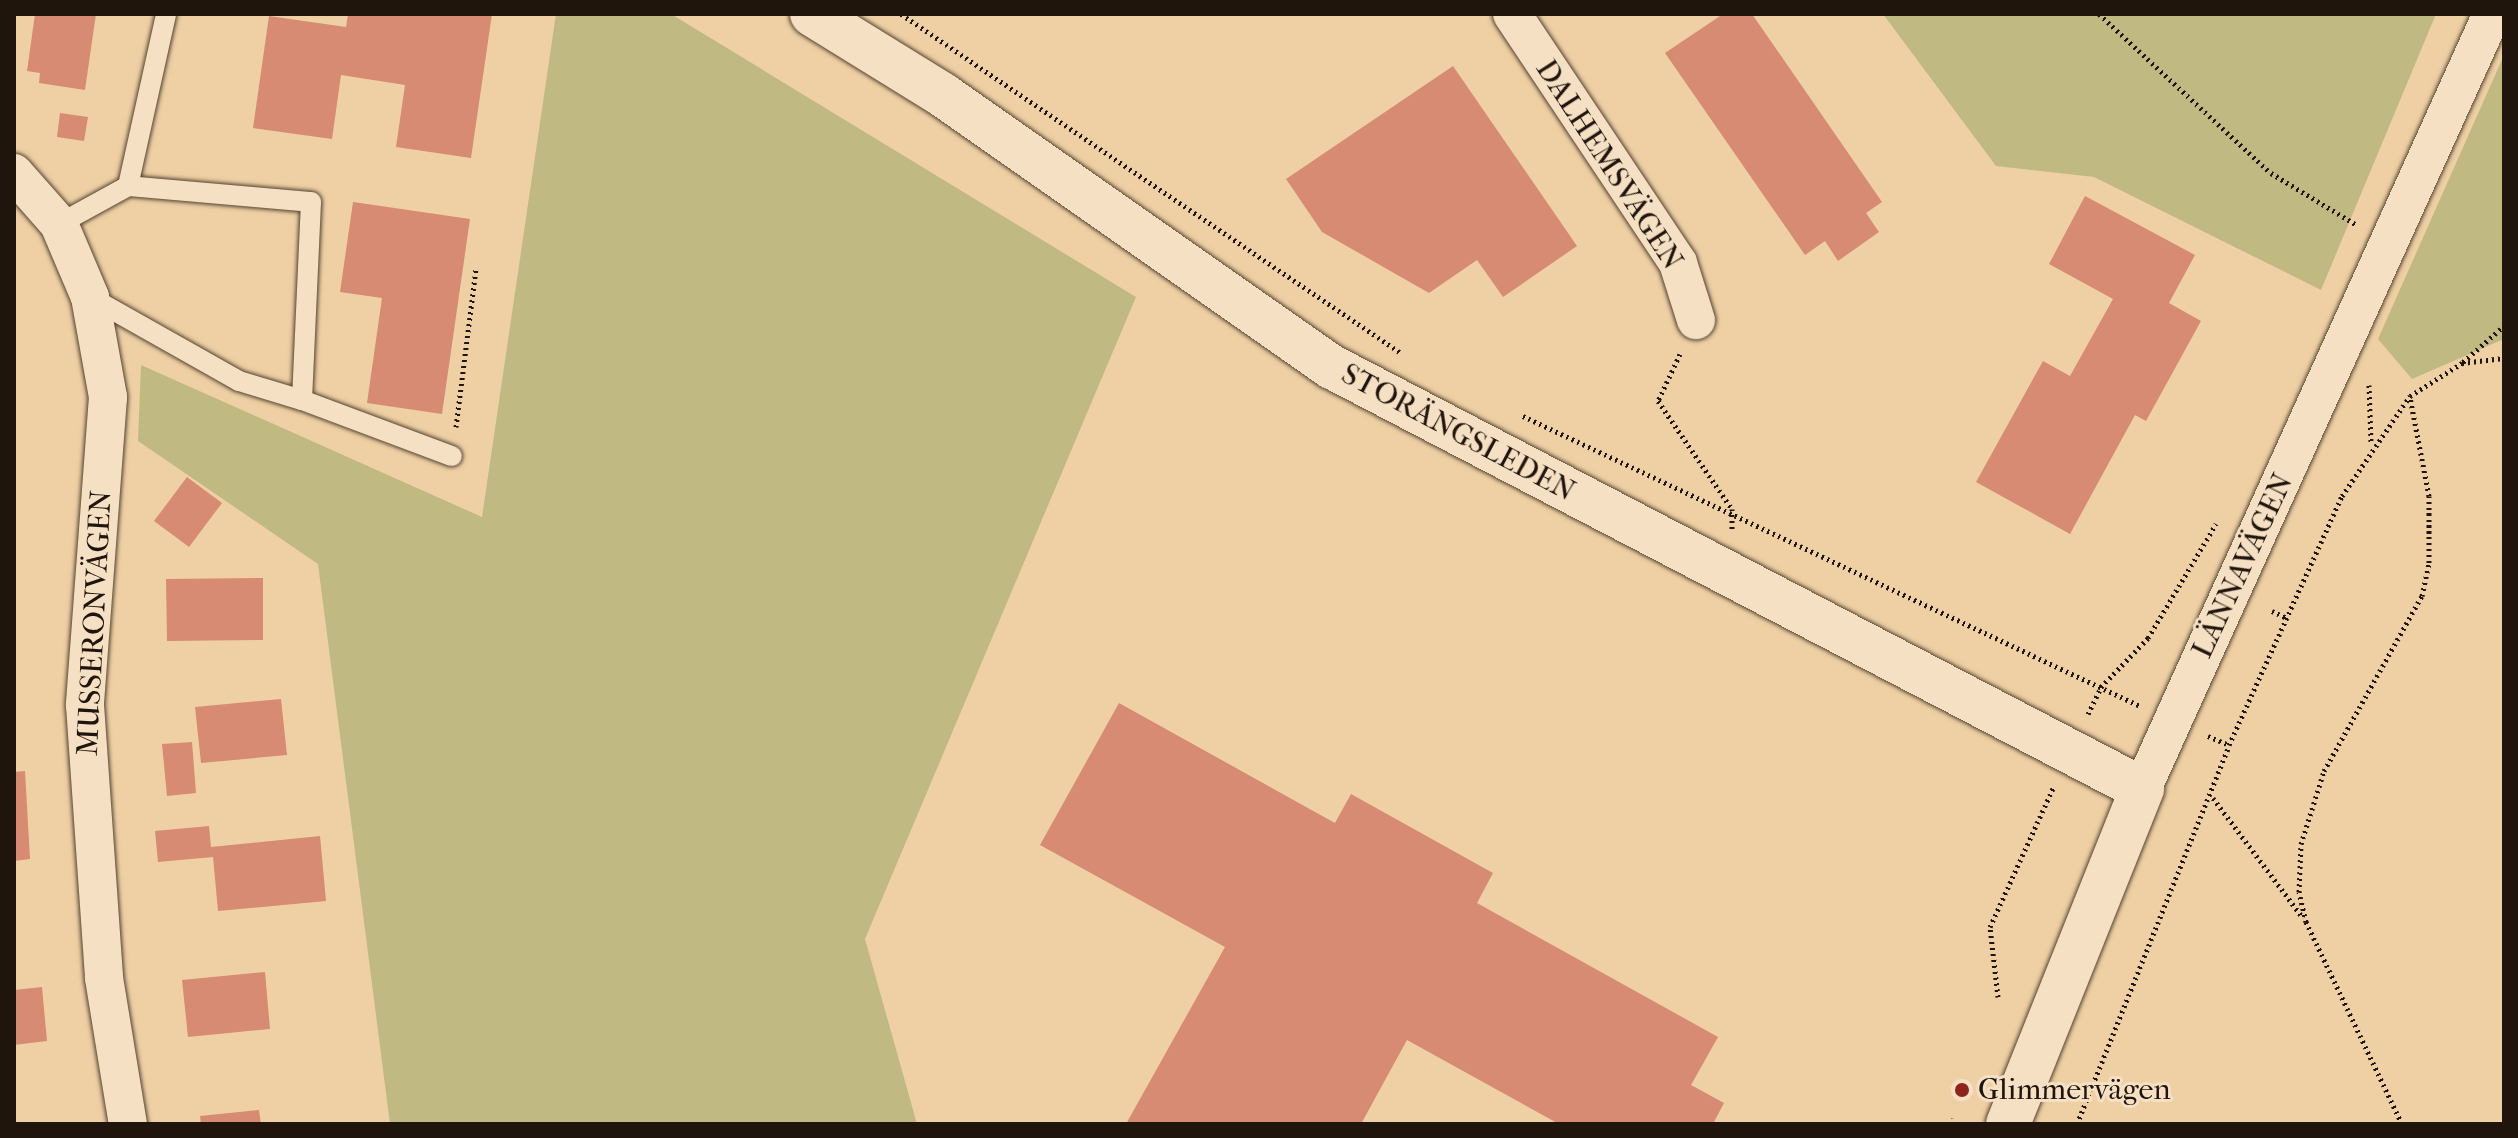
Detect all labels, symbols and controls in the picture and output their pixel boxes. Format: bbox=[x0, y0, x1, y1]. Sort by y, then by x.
street label: DALHEMSVÄGEN bbox=[1528, 53, 1690, 277]
street label: STORÄNGSLEDEN bbox=[1335, 356, 1581, 510]
street label: LÄNNAVÄGEN bbox=[2185, 468, 2301, 664]
street label: MUSSERONVÄGEN bbox=[70, 489, 120, 757]
place label: Glimmervägen bbox=[1978, 1072, 2171, 1108]
marker: Glimmervägen bbox=[1953, 1081, 1971, 1099]

